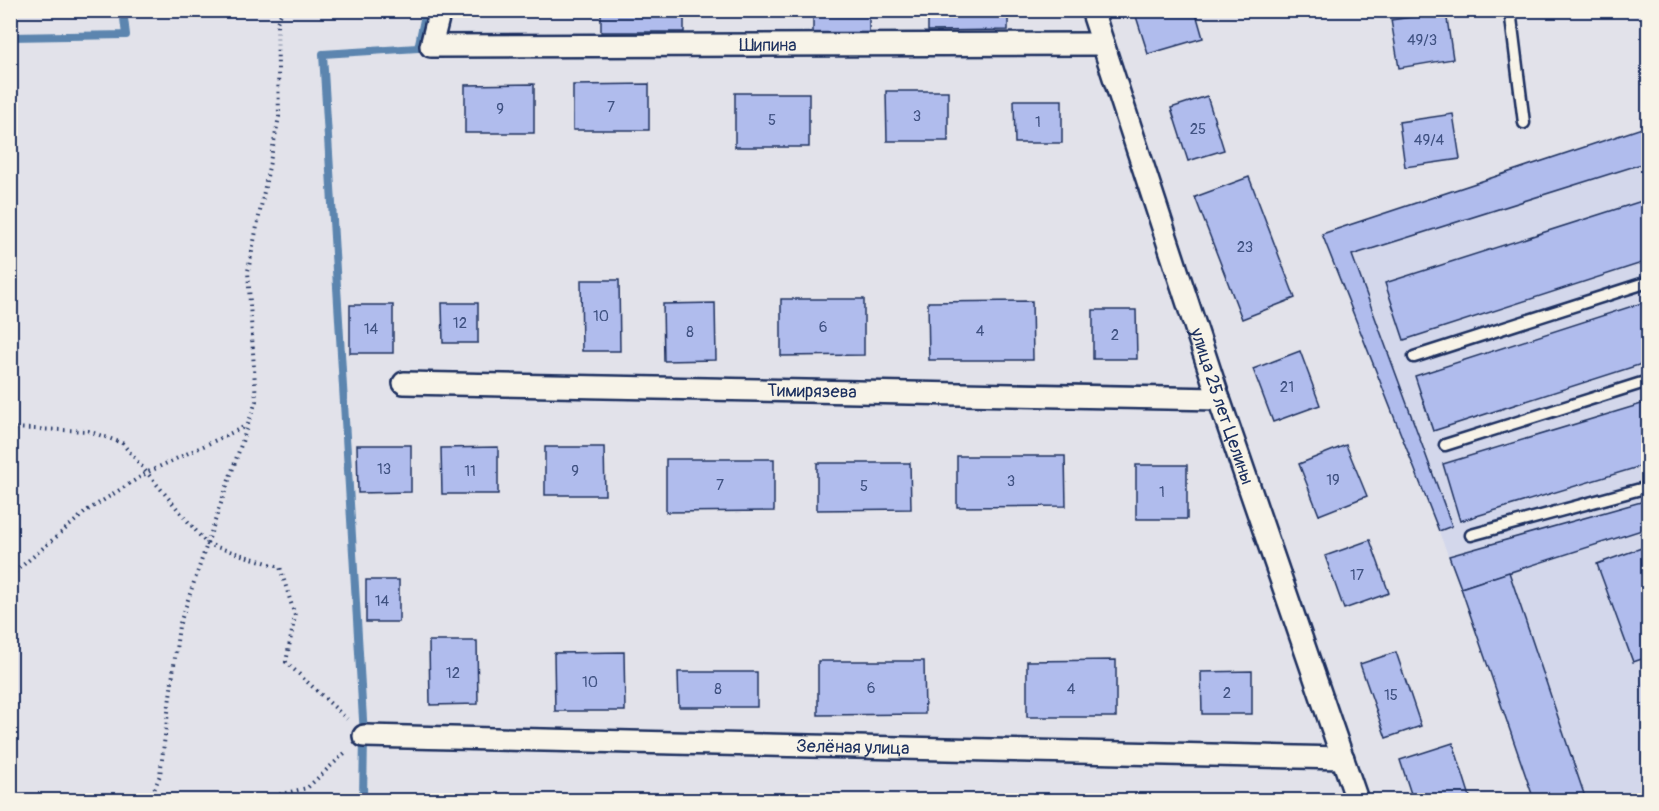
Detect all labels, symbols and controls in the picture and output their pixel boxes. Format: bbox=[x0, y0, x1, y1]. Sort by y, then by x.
house number: 49/3 bbox=[1407, 31, 1437, 50]
street label: Шипина bbox=[739, 33, 797, 57]
house number: 7 bbox=[607, 98, 615, 117]
house number: 9 bbox=[496, 100, 504, 119]
house number: 3 bbox=[913, 107, 921, 126]
house number: 5 bbox=[768, 111, 776, 130]
house number: 1 bbox=[1035, 113, 1041, 132]
house number: 25 bbox=[1190, 120, 1206, 139]
house number: 49/4 bbox=[1414, 131, 1445, 150]
house number: 23 bbox=[1237, 238, 1253, 257]
house number: 10 bbox=[593, 307, 609, 326]
house number: 12 bbox=[453, 314, 467, 333]
house number: 6 bbox=[819, 318, 827, 337]
house number: 14 bbox=[364, 320, 379, 339]
house number: 4 bbox=[976, 322, 985, 341]
house number: 8 bbox=[686, 323, 694, 342]
street label: улица 25 лет Целины bbox=[1185, 324, 1259, 487]
house number: 2 bbox=[1111, 326, 1119, 345]
house number: 21 bbox=[1280, 378, 1294, 397]
street label: Тимирязева bbox=[767, 379, 857, 403]
house number: 13 bbox=[377, 460, 391, 479]
house number: 11 bbox=[464, 462, 476, 481]
house number: 9 bbox=[571, 462, 579, 481]
house number: 19 bbox=[1326, 471, 1340, 490]
house number: 3 bbox=[1007, 472, 1015, 491]
house number: 7 bbox=[716, 476, 724, 495]
house number: 5 bbox=[860, 477, 868, 496]
house number: 1 bbox=[1159, 483, 1165, 502]
house number: 17 bbox=[1350, 566, 1364, 585]
house number: 14 bbox=[375, 592, 390, 611]
house number: 12 bbox=[446, 664, 460, 683]
house number: 10 bbox=[582, 673, 598, 692]
house number: 6 bbox=[867, 679, 875, 698]
house number: 8 bbox=[714, 680, 722, 699]
house number: 4 bbox=[1067, 680, 1076, 699]
house number: 2 bbox=[1223, 684, 1231, 703]
house number: 15 bbox=[1384, 686, 1398, 705]
street label: Зелёная улица bbox=[796, 734, 910, 760]

